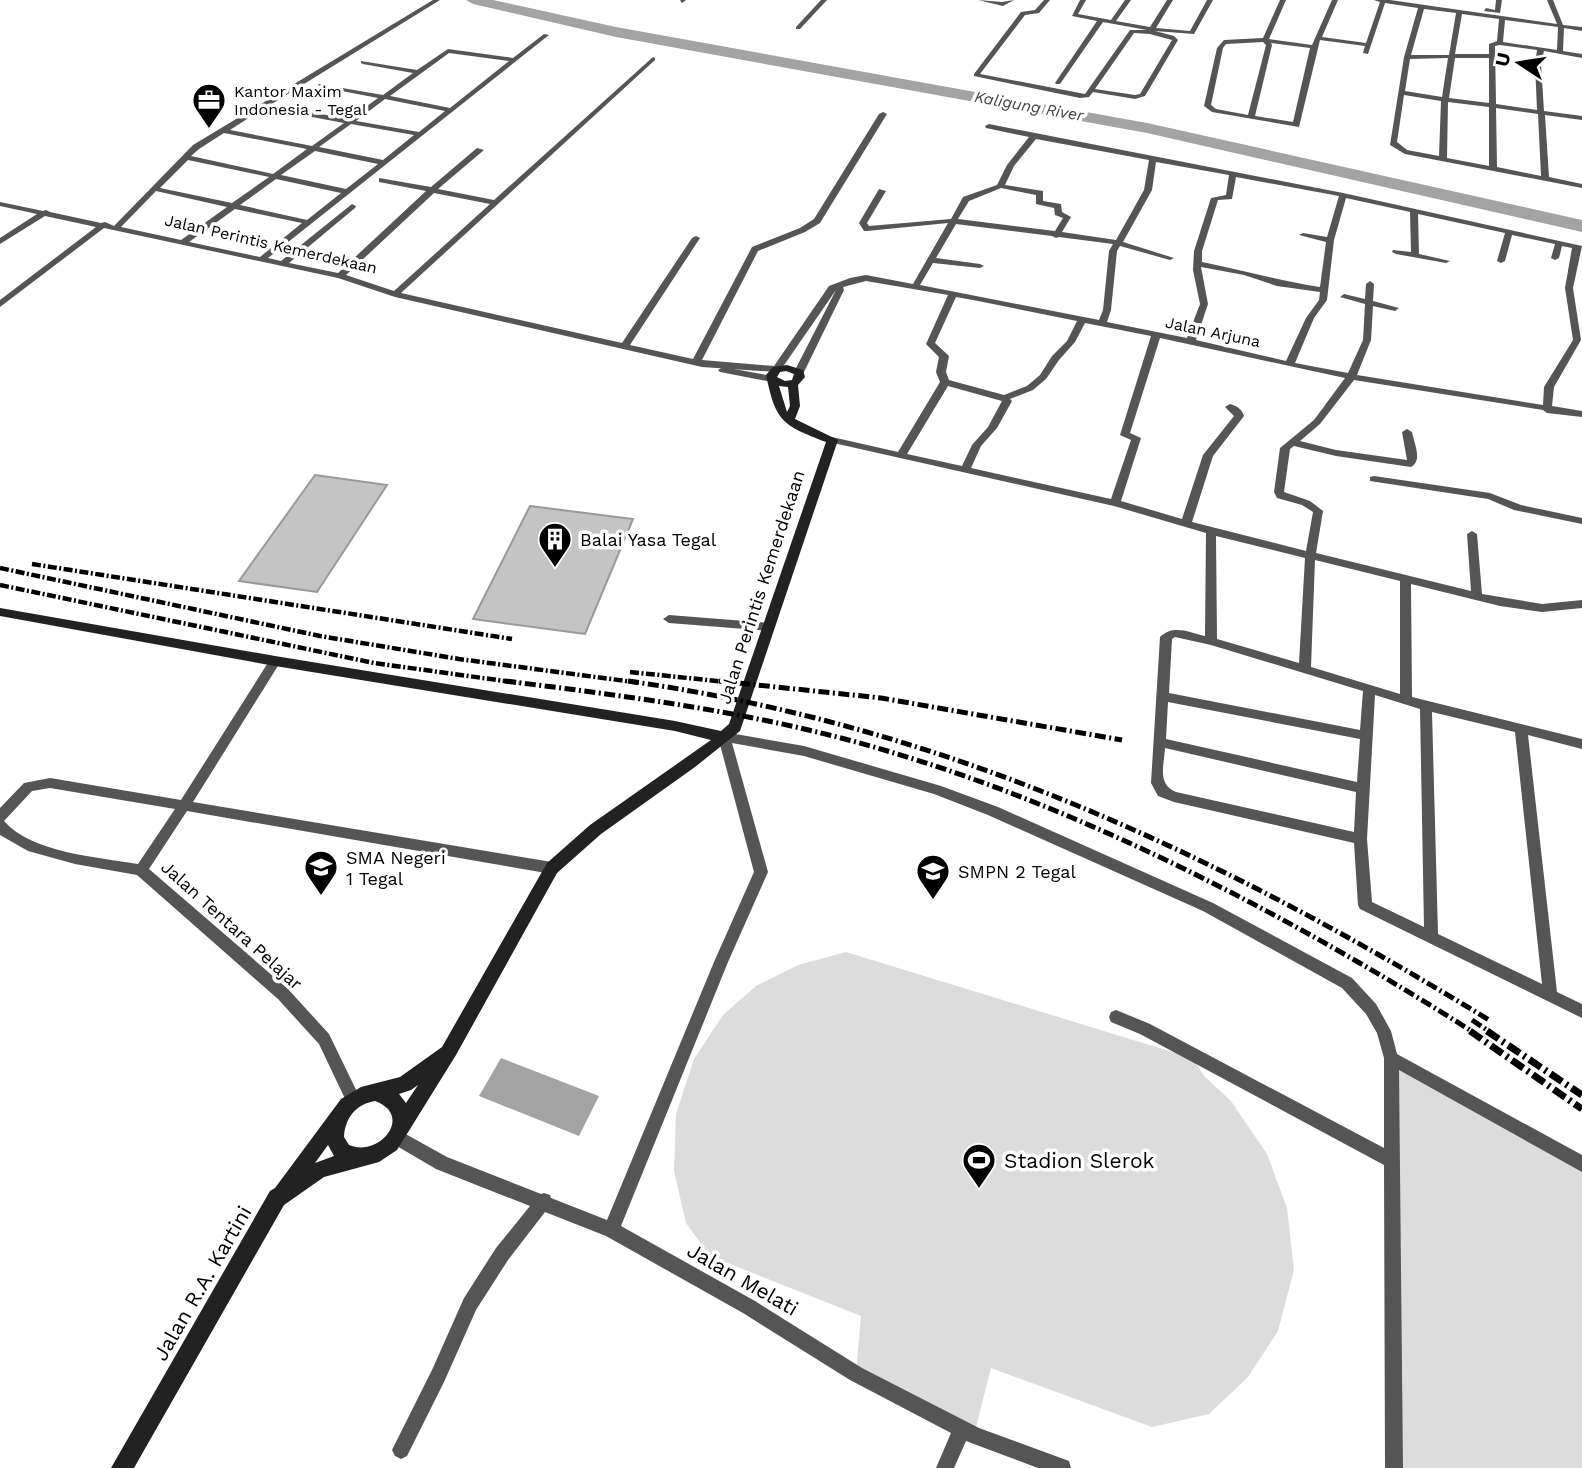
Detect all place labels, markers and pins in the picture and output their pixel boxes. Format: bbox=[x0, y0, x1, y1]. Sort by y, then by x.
office icon: Kantor Maxim Indonesia - Tegal bbox=[190, 81, 228, 130]
place label: Kantor Maxim Indonesia - Tegal bbox=[234, 82, 367, 119]
building icon: Balai Yasa Tegal bbox=[536, 520, 574, 569]
place label: Balai Yasa Tegal bbox=[580, 529, 717, 550]
place label: SMA Negeri 1 Tegal bbox=[346, 847, 446, 889]
school or university icon: SMA Negeri 1 Tegal bbox=[302, 848, 340, 897]
school or university icon: SMPN 2 Tegal bbox=[914, 852, 952, 901]
place label: SMPN 2 Tegal bbox=[958, 861, 1076, 882]
sports icon: Stadion Slerok bbox=[960, 1141, 998, 1190]
place label: Stadion Slerok bbox=[1004, 1148, 1154, 1173]

